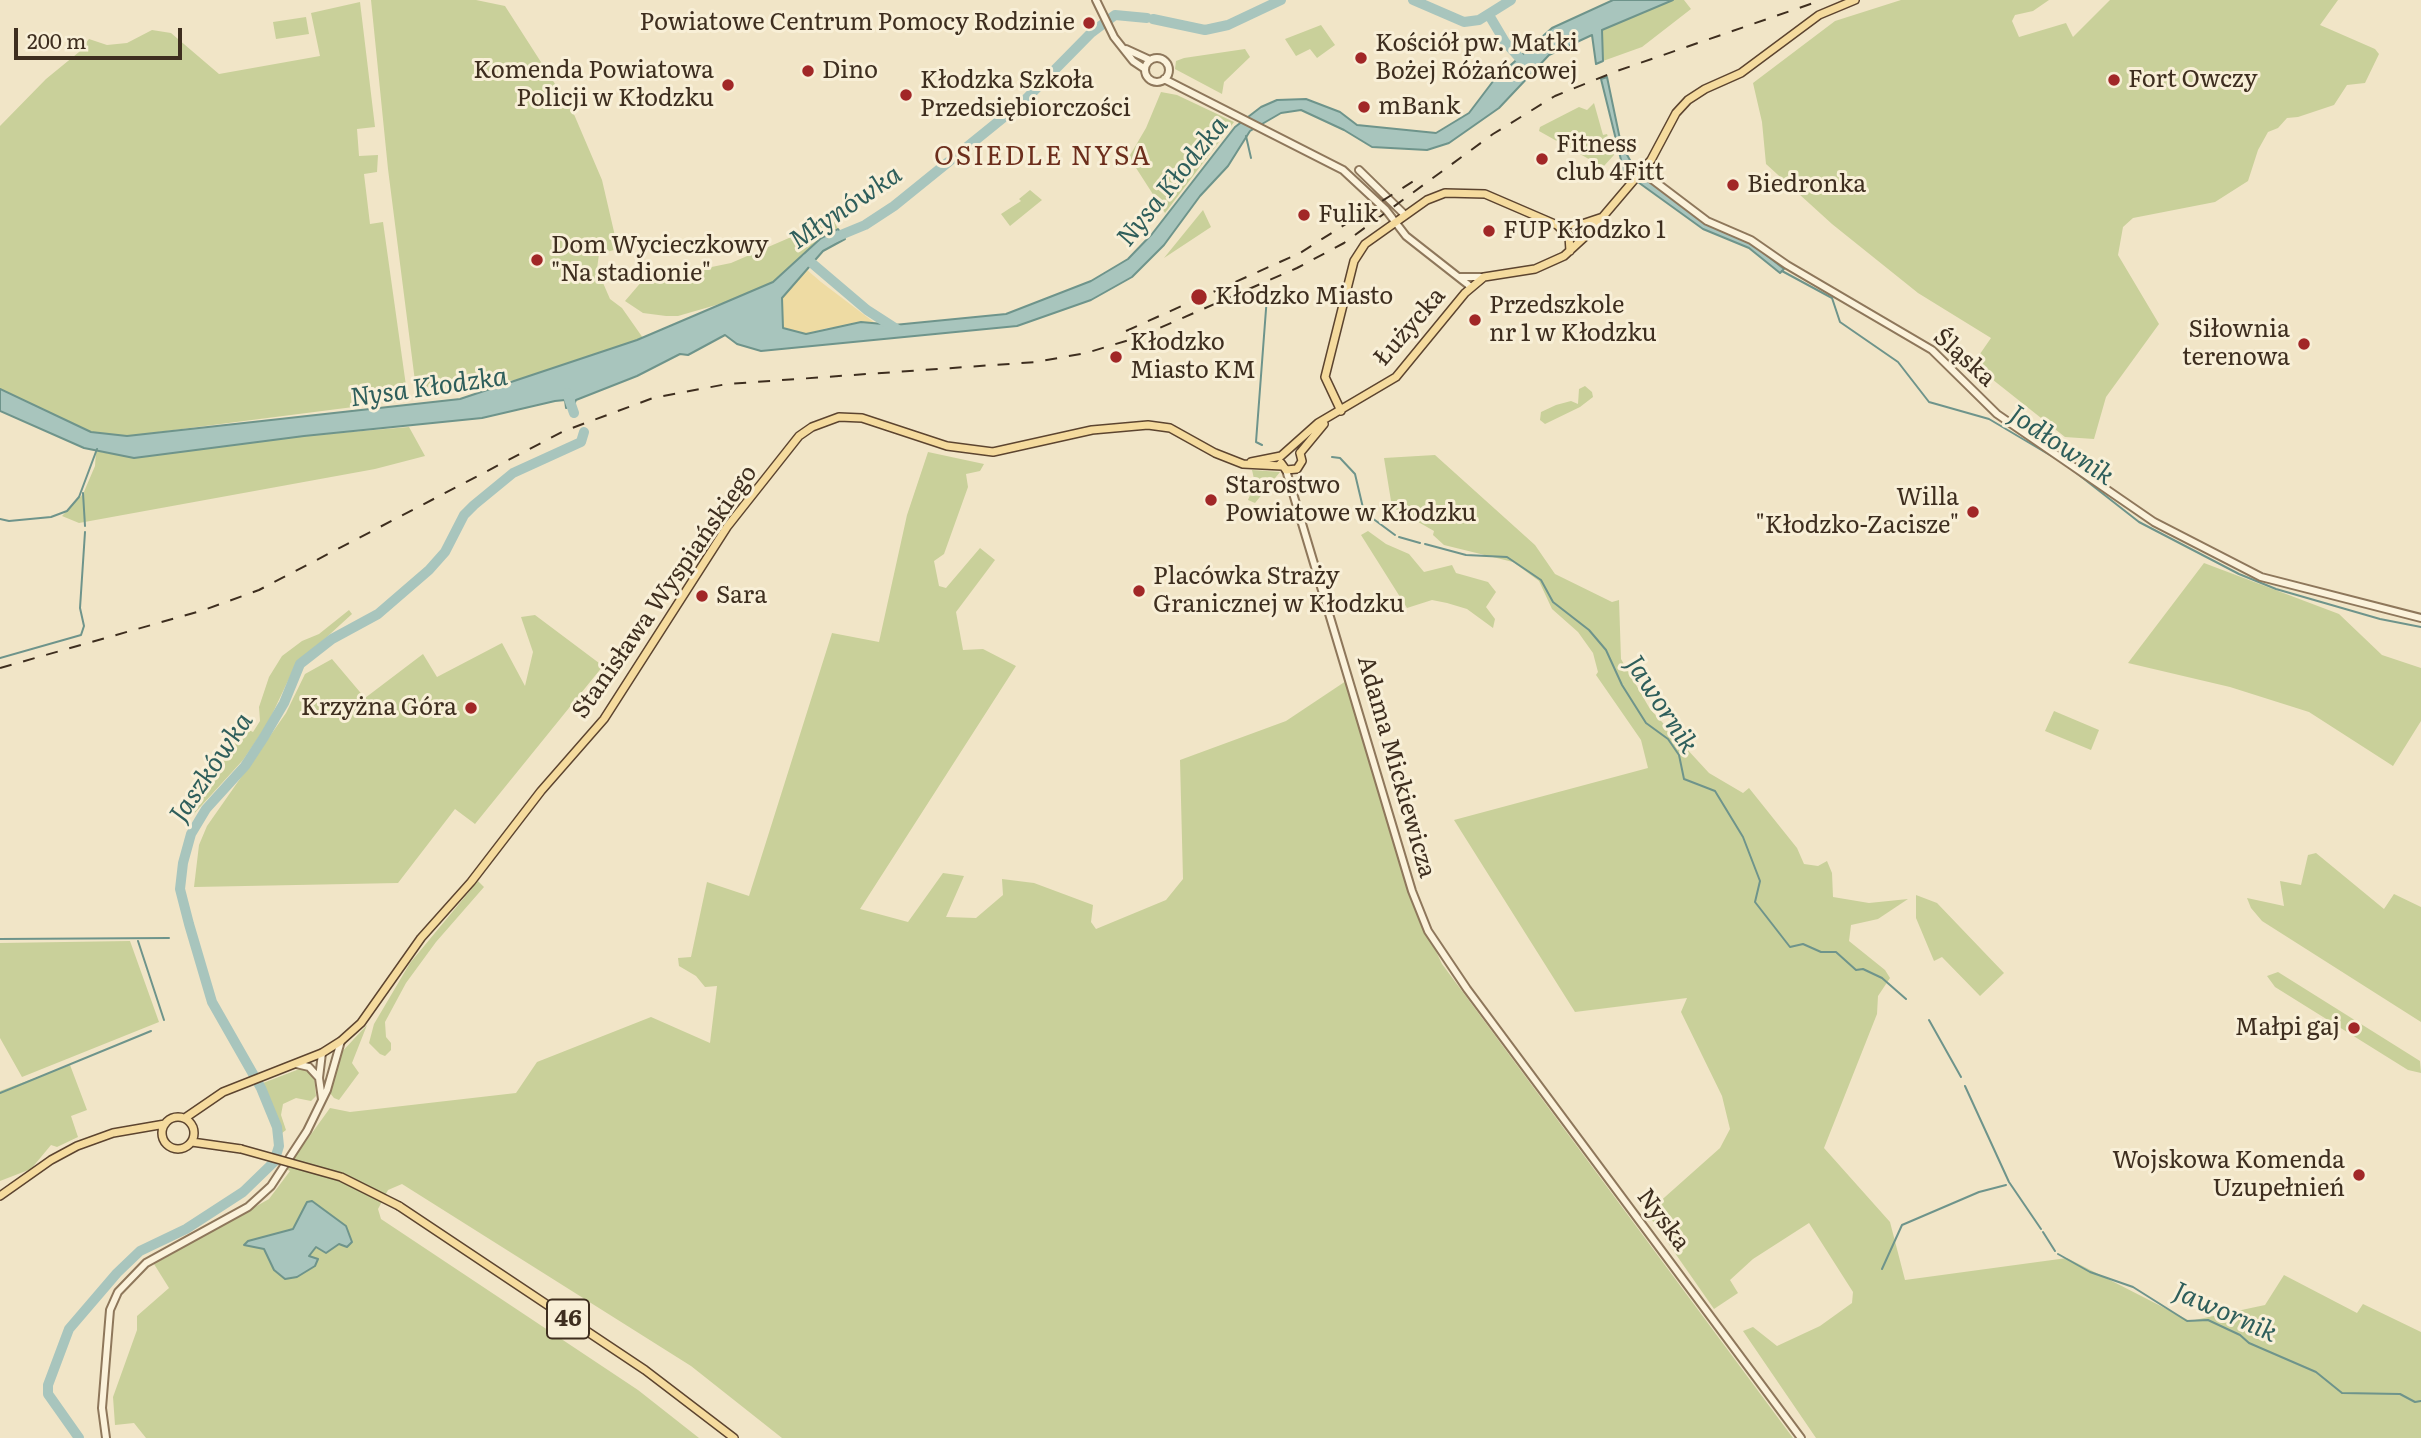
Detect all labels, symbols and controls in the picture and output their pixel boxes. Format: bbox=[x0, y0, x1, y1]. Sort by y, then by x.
place label: Powiatowe Centrum Pomocy Rodzinie bbox=[639, 9, 1075, 37]
scale bar bbox=[18, 14, 186, 58]
marker: Powiatowe Centrum Pomocy Rodzinie bbox=[1081, 15, 1097, 31]
text: 200 m bbox=[27, 24, 87, 55]
place label: Kościół pw. Matki Bożej Różańcowej bbox=[1375, 30, 1578, 86]
marker: Kościół pw. Matki Bożej Różańcowej bbox=[1353, 50, 1369, 66]
place label: Komenda Powiatowa Policji w Kłodzku bbox=[473, 57, 714, 113]
place label: Dino bbox=[822, 57, 878, 85]
marker: Dino bbox=[800, 63, 816, 79]
place label: Fort Owczy bbox=[2128, 66, 2257, 94]
place label: Kłodzka Szkoła Przedsiębiorczości bbox=[920, 67, 1131, 123]
marker: Fort Owczy bbox=[2106, 72, 2122, 88]
marker: Komenda Powiatowa Policji w Kłodzku bbox=[720, 77, 736, 93]
marker: Kłodzka Szkoła Przedsiębiorczości bbox=[898, 87, 914, 103]
place label: mBank bbox=[1378, 93, 1460, 121]
marker: mBank bbox=[1356, 99, 1372, 115]
water label: Nysa Kłodzka bbox=[1111, 111, 1235, 253]
place label: Fitness club 4Fitt bbox=[1556, 131, 1664, 187]
district label: OSIEDLE NYSA bbox=[935, 141, 1151, 173]
marker: Fitness club 4Fitt bbox=[1534, 151, 1550, 167]
water label: Młynówka bbox=[784, 159, 908, 257]
place label: Biedronka bbox=[1747, 171, 1866, 199]
marker: Biedronka bbox=[1725, 177, 1741, 193]
place label: Fulik bbox=[1318, 201, 1378, 229]
marker: Fulik bbox=[1296, 207, 1312, 223]
place label: FUP Kłodzko 1 bbox=[1503, 217, 1666, 245]
marker: FUP Kłodzko 1 bbox=[1481, 223, 1497, 239]
place label: Dom Wycieczkowy "Na stadionie" bbox=[551, 232, 768, 288]
marker: Dom Wycieczkowy "Na stadionie" bbox=[529, 252, 545, 268]
street label: Łużycka bbox=[1368, 282, 1452, 372]
place label: Kłodzko Miasto bbox=[1215, 283, 1393, 311]
marker: Kłodzko Miasto bbox=[1189, 287, 1209, 307]
place label: Przedszkole nr 1 w Kłodzku bbox=[1489, 292, 1657, 348]
marker: Przedszkole nr 1 w Kłodzku bbox=[1467, 312, 1483, 328]
place label: Siłownia terenowa bbox=[2182, 316, 2290, 372]
street label: Śląska bbox=[1927, 323, 2001, 393]
place label: Kłodzko Miasto KM bbox=[1130, 329, 1256, 385]
marker: Siłownia terenowa bbox=[2296, 336, 2312, 352]
marker: Kłodzko Miasto KM bbox=[1108, 349, 1124, 365]
water label: Nysa Kłodzka bbox=[348, 362, 510, 414]
water label: Jodłownik bbox=[2002, 399, 2120, 493]
street label: Stanisława Wyspiańskiego bbox=[566, 460, 764, 724]
place label: Starostwo Powiatowe w Kłodzku bbox=[1225, 472, 1476, 528]
place label: Willa "Kłodzko-Zacisze" bbox=[1755, 484, 1959, 540]
marker: Starostwo Powiatowe w Kłodzku bbox=[1203, 492, 1219, 508]
marker: Willa "Kłodzko-Zacisze" bbox=[1965, 504, 1981, 520]
place label: Placówka Straży Granicznej w Kłodzku bbox=[1153, 563, 1404, 619]
place label: Sara bbox=[716, 582, 767, 610]
marker: Placówka Straży Granicznej w Kłodzku bbox=[1131, 583, 1147, 599]
marker: Sara bbox=[694, 588, 710, 604]
water label: Jawornik bbox=[1618, 650, 1704, 760]
street label: Adama Mickiewicza bbox=[1351, 653, 1441, 881]
place label: Krzyżna Góra bbox=[301, 694, 457, 722]
marker: Krzyżna Góra bbox=[463, 700, 479, 716]
water label: Jaszkówka bbox=[164, 707, 260, 829]
place label: Małpi gaj bbox=[2235, 1014, 2340, 1042]
marker: Małpi gaj bbox=[2346, 1020, 2362, 1036]
place label: Wojskowa Komenda Uzupełnień bbox=[2112, 1147, 2345, 1203]
marker: Wojskowa Komenda Uzupełnień bbox=[2351, 1167, 2367, 1183]
street label: Nyska bbox=[1630, 1183, 1696, 1257]
water label: Jawornik bbox=[2168, 1276, 2282, 1350]
road number: 46 bbox=[547, 1300, 589, 1338]

